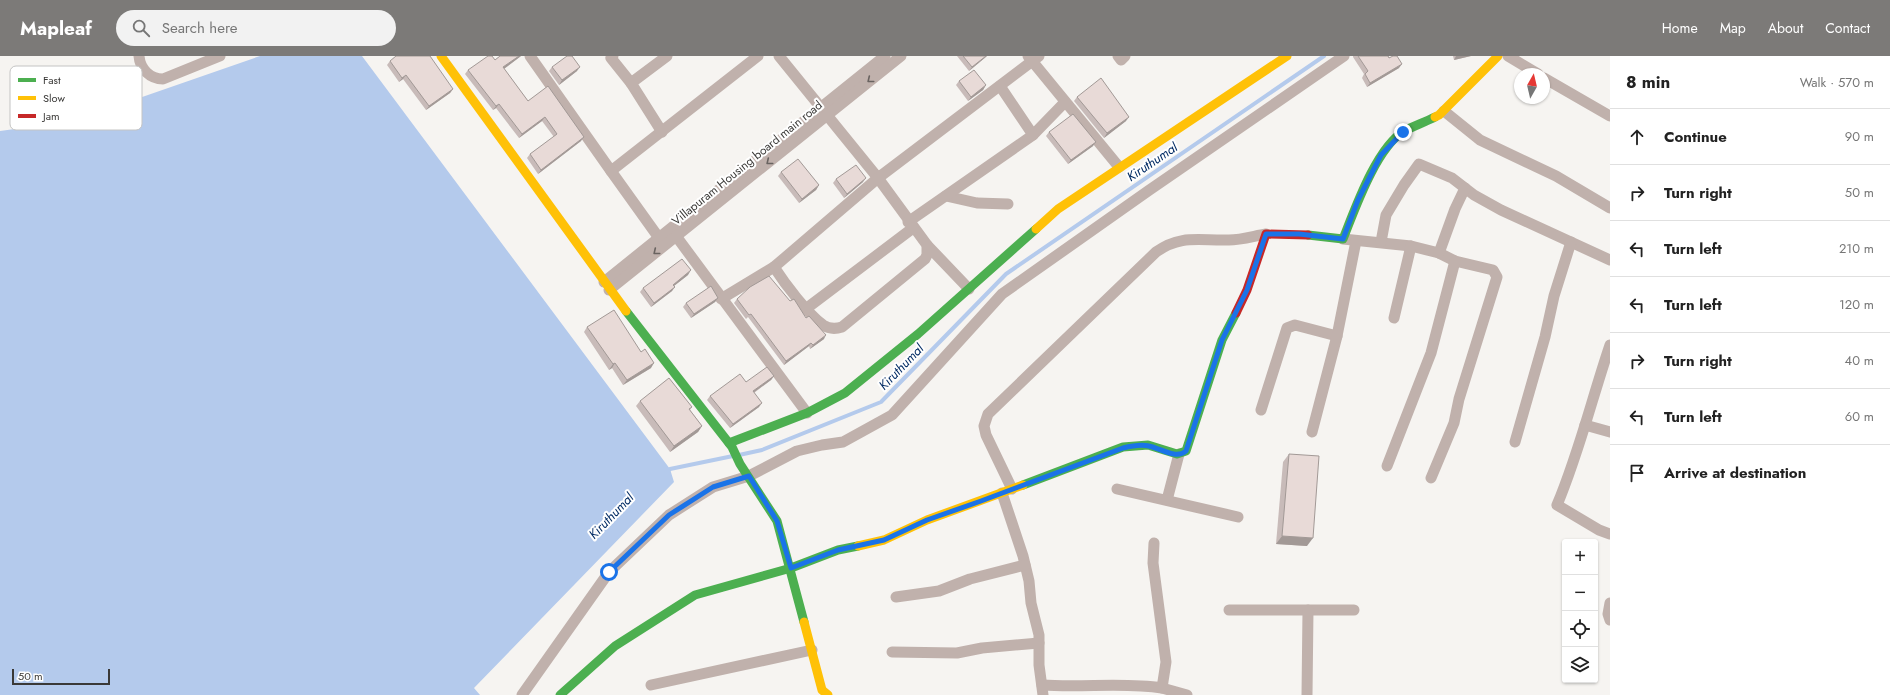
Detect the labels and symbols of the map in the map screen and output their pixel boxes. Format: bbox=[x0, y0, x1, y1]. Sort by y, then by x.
legend bbox=[10, 66, 142, 130]
north arrow bbox=[1514, 68, 1550, 104]
text: Fast bbox=[43, 72, 61, 88]
one-way arrow bbox=[868, 76, 875, 83]
text: Slow bbox=[43, 90, 65, 106]
street label: Villapuram Housing board main road bbox=[668, 96, 826, 230]
text: Jam bbox=[41, 108, 60, 124]
route end bbox=[1394, 123, 1412, 141]
water label: Kiruthumal bbox=[1123, 137, 1182, 186]
one-way arrow bbox=[766, 157, 773, 164]
one-way arrow bbox=[654, 247, 661, 254]
water label: Kiruthumal bbox=[874, 339, 929, 394]
water label: Kiruthumal bbox=[584, 488, 639, 543]
route start bbox=[600, 563, 618, 581]
scale bar bbox=[12, 667, 110, 686]

